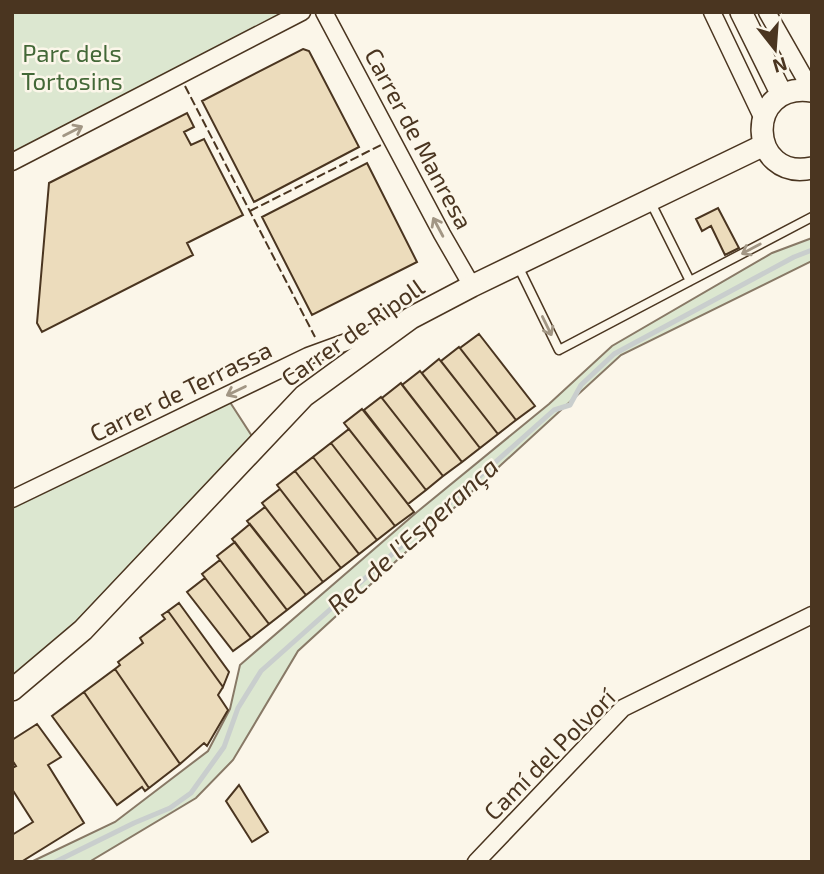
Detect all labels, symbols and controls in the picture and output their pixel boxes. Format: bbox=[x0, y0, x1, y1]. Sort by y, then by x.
north arrow bbox=[740, 14, 810, 84]
park label: Parc dels Tortosins bbox=[21, 38, 123, 95]
street label: Carrer de Manresa bbox=[359, 43, 479, 234]
text: N bbox=[770, 53, 790, 79]
one-way arrow bbox=[62, 123, 83, 137]
one-way arrow bbox=[431, 217, 445, 237]
one-way arrow bbox=[741, 242, 762, 256]
street label: Carrer de Ripoll bbox=[275, 272, 429, 392]
one-way arrow bbox=[541, 315, 554, 336]
street label: Carrer de Terrassa bbox=[85, 334, 276, 447]
one-way arrow bbox=[226, 385, 247, 399]
water label: Rec de l'Esperança bbox=[320, 450, 505, 621]
street label: Camí del Polvorí bbox=[477, 682, 621, 826]

